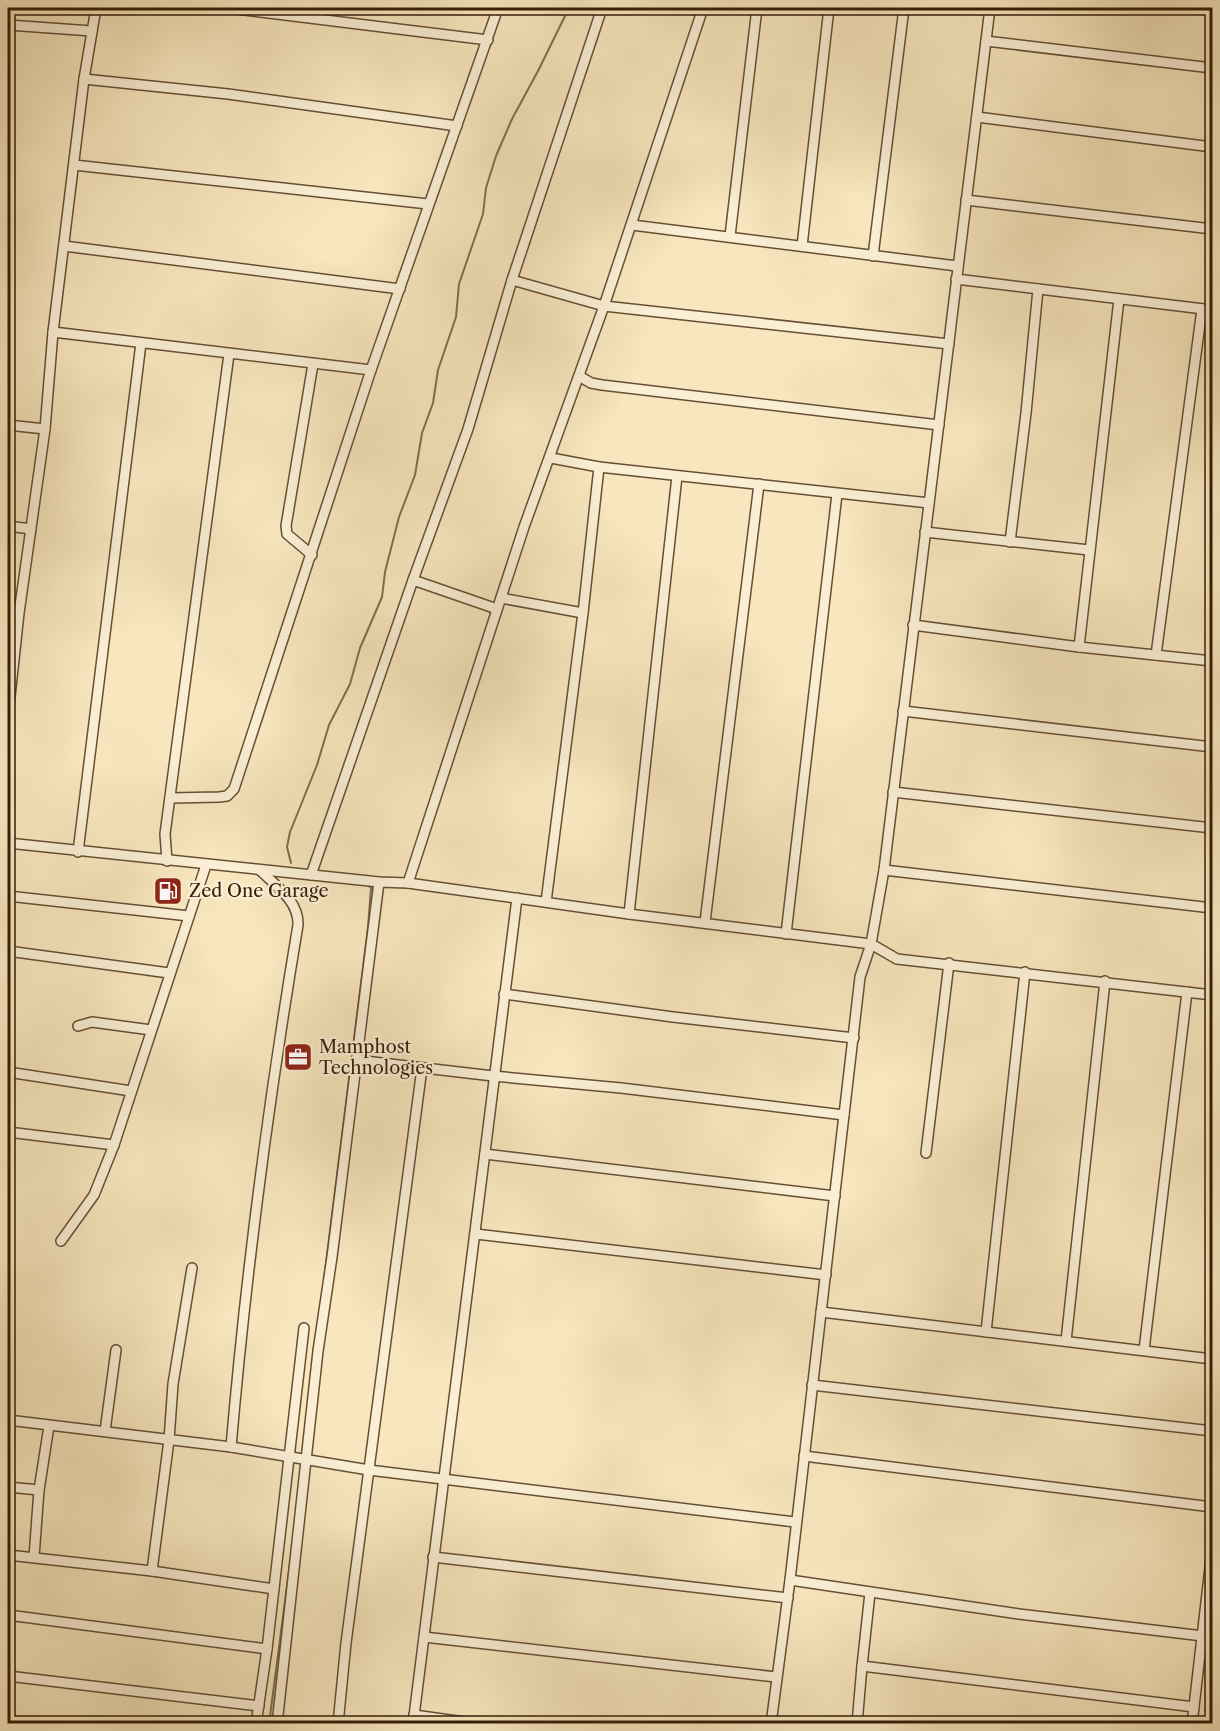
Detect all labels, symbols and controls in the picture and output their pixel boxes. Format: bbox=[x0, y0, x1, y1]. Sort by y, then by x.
fuel station icon: Zed One Garage bbox=[152, 875, 184, 907]
place label: Zed One Garage bbox=[189, 880, 329, 902]
place label: Mamphost Technologies bbox=[319, 1036, 433, 1079]
office icon: Mamphost Technologies bbox=[282, 1041, 314, 1073]

